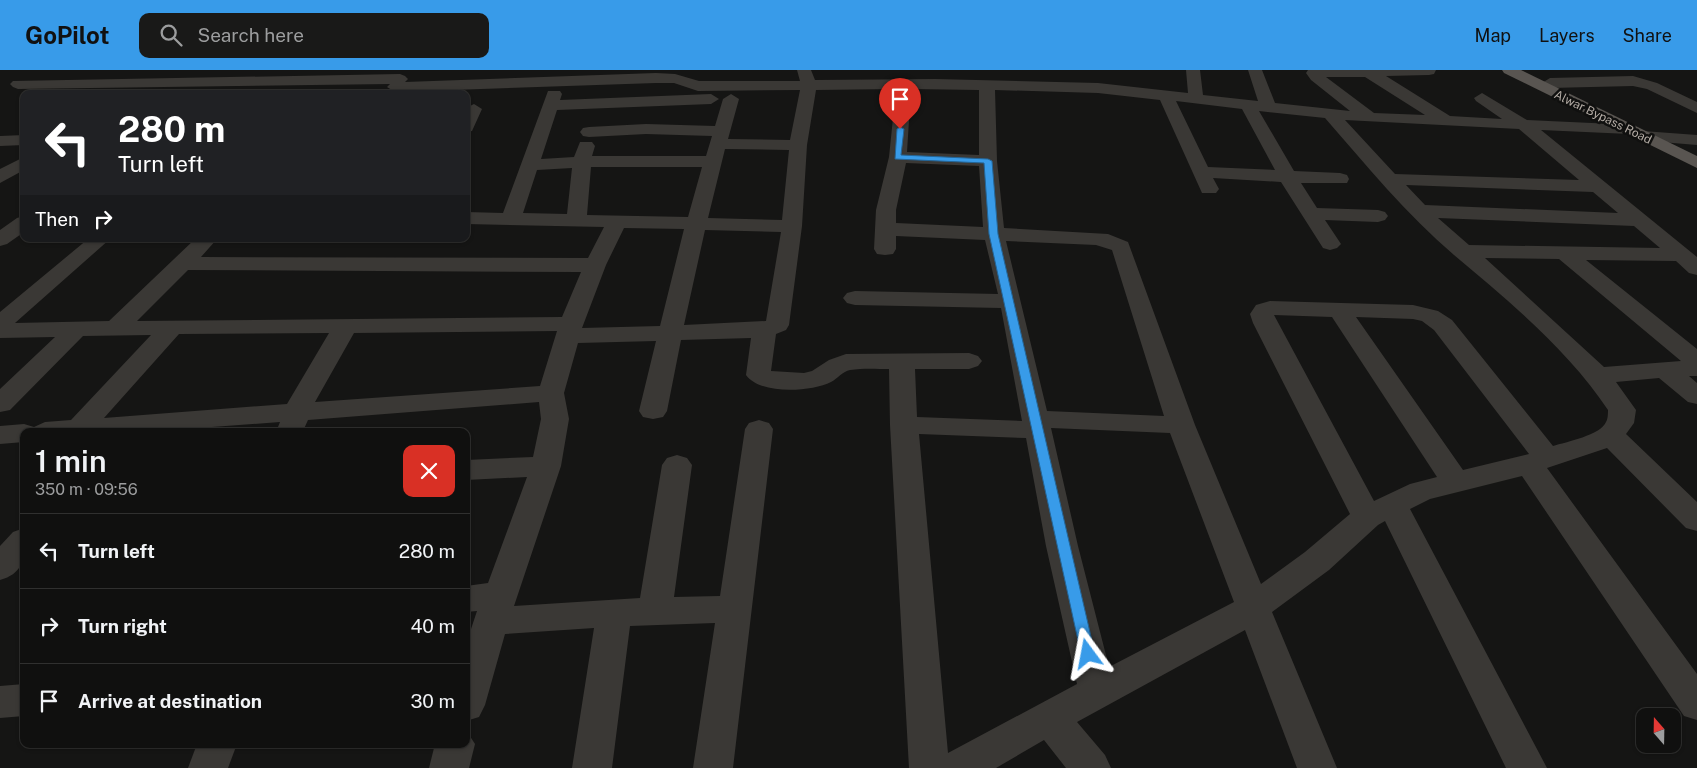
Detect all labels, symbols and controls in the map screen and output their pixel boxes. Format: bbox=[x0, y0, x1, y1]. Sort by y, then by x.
search box bbox=[139, 13, 489, 58]
text: GoPilot bbox=[25, 21, 109, 49]
icon: search bbox=[157, 21, 185, 49]
text: Search here bbox=[197, 24, 304, 46]
text: Map bbox=[1475, 25, 1511, 46]
text: Layers bbox=[1539, 25, 1595, 46]
text: Share bbox=[1623, 25, 1672, 46]
pin bbox=[879, 78, 921, 129]
icon: arrive bbox=[886, 85, 914, 113]
street label: Alwar Bypass Road bbox=[1552, 87, 1654, 147]
text: 280 m bbox=[118, 109, 225, 150]
icon: left bbox=[35, 110, 100, 175]
text: Turn left bbox=[118, 151, 204, 177]
icon: right bbox=[89, 205, 117, 233]
text: Then bbox=[35, 208, 79, 230]
text: 1 min bbox=[35, 443, 106, 479]
button: close bbox=[403, 445, 455, 497]
text: 350 m · 09:56 bbox=[35, 480, 138, 499]
icon: left bbox=[35, 537, 63, 565]
text: Turn left bbox=[78, 540, 155, 562]
text: 280 m bbox=[399, 540, 455, 562]
icon: right bbox=[35, 612, 63, 640]
text: Turn right bbox=[78, 615, 167, 637]
text: 40 m bbox=[410, 615, 455, 637]
position arrow bbox=[1061, 627, 1113, 679]
icon: arrive bbox=[35, 687, 63, 715]
text: Arrive at destination bbox=[78, 690, 262, 712]
text: 30 m bbox=[410, 690, 455, 712]
north arrow bbox=[1636, 708, 1681, 752]
map controls bbox=[1636, 708, 1681, 753]

